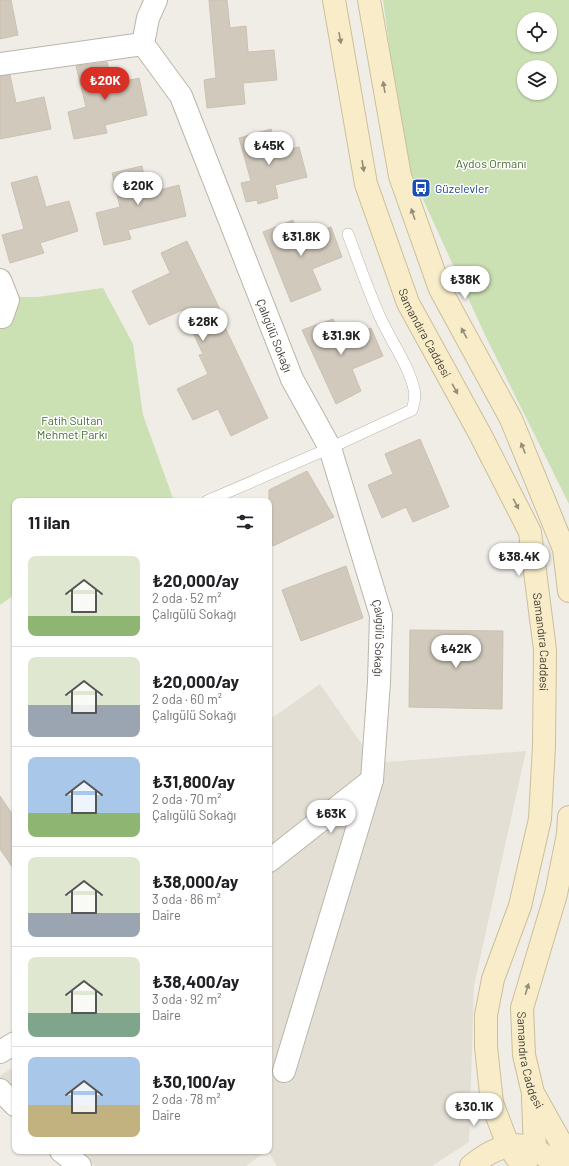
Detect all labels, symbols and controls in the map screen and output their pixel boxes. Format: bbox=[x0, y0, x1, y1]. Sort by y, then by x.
map controls bbox=[517, 12, 557, 100]
button: locate bbox=[517, 12, 557, 52]
one-way arrow bbox=[338, 32, 344, 45]
button: layers bbox=[517, 60, 557, 100]
pin: ₺20K bbox=[81, 67, 129, 101]
text: ₺20K bbox=[89, 72, 121, 88]
one-way arrow bbox=[381, 81, 387, 93]
pin: ₺45K bbox=[245, 132, 293, 166]
text: ₺45K bbox=[253, 137, 285, 153]
park label: Aydos Ormanı bbox=[456, 156, 526, 170]
one-way arrow bbox=[360, 160, 366, 173]
pin: ₺20K bbox=[114, 172, 162, 206]
text: ₺20K bbox=[122, 177, 154, 193]
bus stop icon: Güzelevler bbox=[410, 177, 432, 199]
place label: Güzelevler bbox=[435, 181, 489, 195]
one-way arrow bbox=[410, 207, 416, 219]
pin: ₺31.8K bbox=[268, 223, 334, 257]
text: ₺31.8K bbox=[282, 228, 320, 244]
pin: ₺38K bbox=[441, 266, 489, 300]
text: ₺38K bbox=[450, 271, 480, 287]
street label: Samandıra Caddesi bbox=[396, 286, 454, 379]
street label: Çalıgülü Sokağı bbox=[254, 297, 296, 374]
pin: ₺28K bbox=[179, 308, 227, 342]
text: ₺28K bbox=[188, 313, 218, 329]
pin: ₺31.9K bbox=[308, 322, 374, 356]
text: ₺31.9K bbox=[322, 327, 360, 343]
one-way arrow bbox=[460, 327, 467, 339]
one-way arrow bbox=[452, 383, 459, 395]
park label: Fatih Sultan Mehmet Parkı bbox=[37, 413, 107, 441]
one-way arrow bbox=[520, 443, 526, 454]
one-way arrow bbox=[512, 498, 519, 510]
icon: filters bbox=[234, 511, 256, 533]
text: 11 ilan bbox=[28, 512, 70, 532]
pin: ₺38.4K bbox=[486, 543, 552, 577]
text: ₺38.4K bbox=[498, 548, 540, 564]
text: ₺20,000/ay bbox=[152, 570, 239, 590]
icon: home bbox=[60, 572, 108, 620]
text: 2 oda · 52 m² bbox=[152, 590, 222, 606]
street label: Samandıra Caddesi bbox=[531, 592, 552, 691]
street label: Çalıgülü Sokağı bbox=[370, 598, 388, 677]
text: Çalıgülü Sokağı bbox=[152, 606, 236, 622]
pin: ₺42K bbox=[432, 635, 480, 669]
text: ₺42K bbox=[440, 640, 472, 656]
text: ₺20,000/ay bbox=[152, 671, 239, 691]
icon: home bbox=[60, 673, 108, 721]
text: 2 oda · 60 m² bbox=[152, 691, 222, 707]
text: Çalıgülü Sokağı bbox=[152, 707, 236, 723]
text: ₺31,800/ay bbox=[152, 771, 235, 791]
icon: home bbox=[60, 773, 108, 821]
text: 2 oda · 70 m² bbox=[152, 791, 221, 807]
pin: ₺63K bbox=[307, 800, 355, 834]
text: ₺63K bbox=[316, 805, 346, 821]
text: Çalıgülü Sokağı bbox=[152, 807, 236, 823]
text: ₺38,000/ay bbox=[152, 871, 238, 891]
icon: home bbox=[60, 873, 108, 921]
text: 3 oda · 86 m² bbox=[152, 891, 221, 907]
text: Daire bbox=[152, 907, 181, 923]
text: ₺38,400/ay bbox=[152, 971, 239, 991]
icon: home bbox=[60, 973, 108, 1021]
one-way arrow bbox=[524, 983, 530, 995]
text: 3 oda · 92 m² bbox=[152, 991, 221, 1007]
text: Daire bbox=[152, 1007, 181, 1023]
street label: Samandıra Caddesi bbox=[515, 1011, 547, 1110]
text: ₺30,100/ay bbox=[152, 1071, 236, 1091]
icon: home bbox=[60, 1073, 108, 1121]
text: 2 oda · 78 m² bbox=[152, 1091, 221, 1107]
pin: ₺30.1K bbox=[441, 1093, 507, 1127]
text: ₺30.1K bbox=[454, 1098, 494, 1114]
text: Daire bbox=[152, 1107, 181, 1123]

